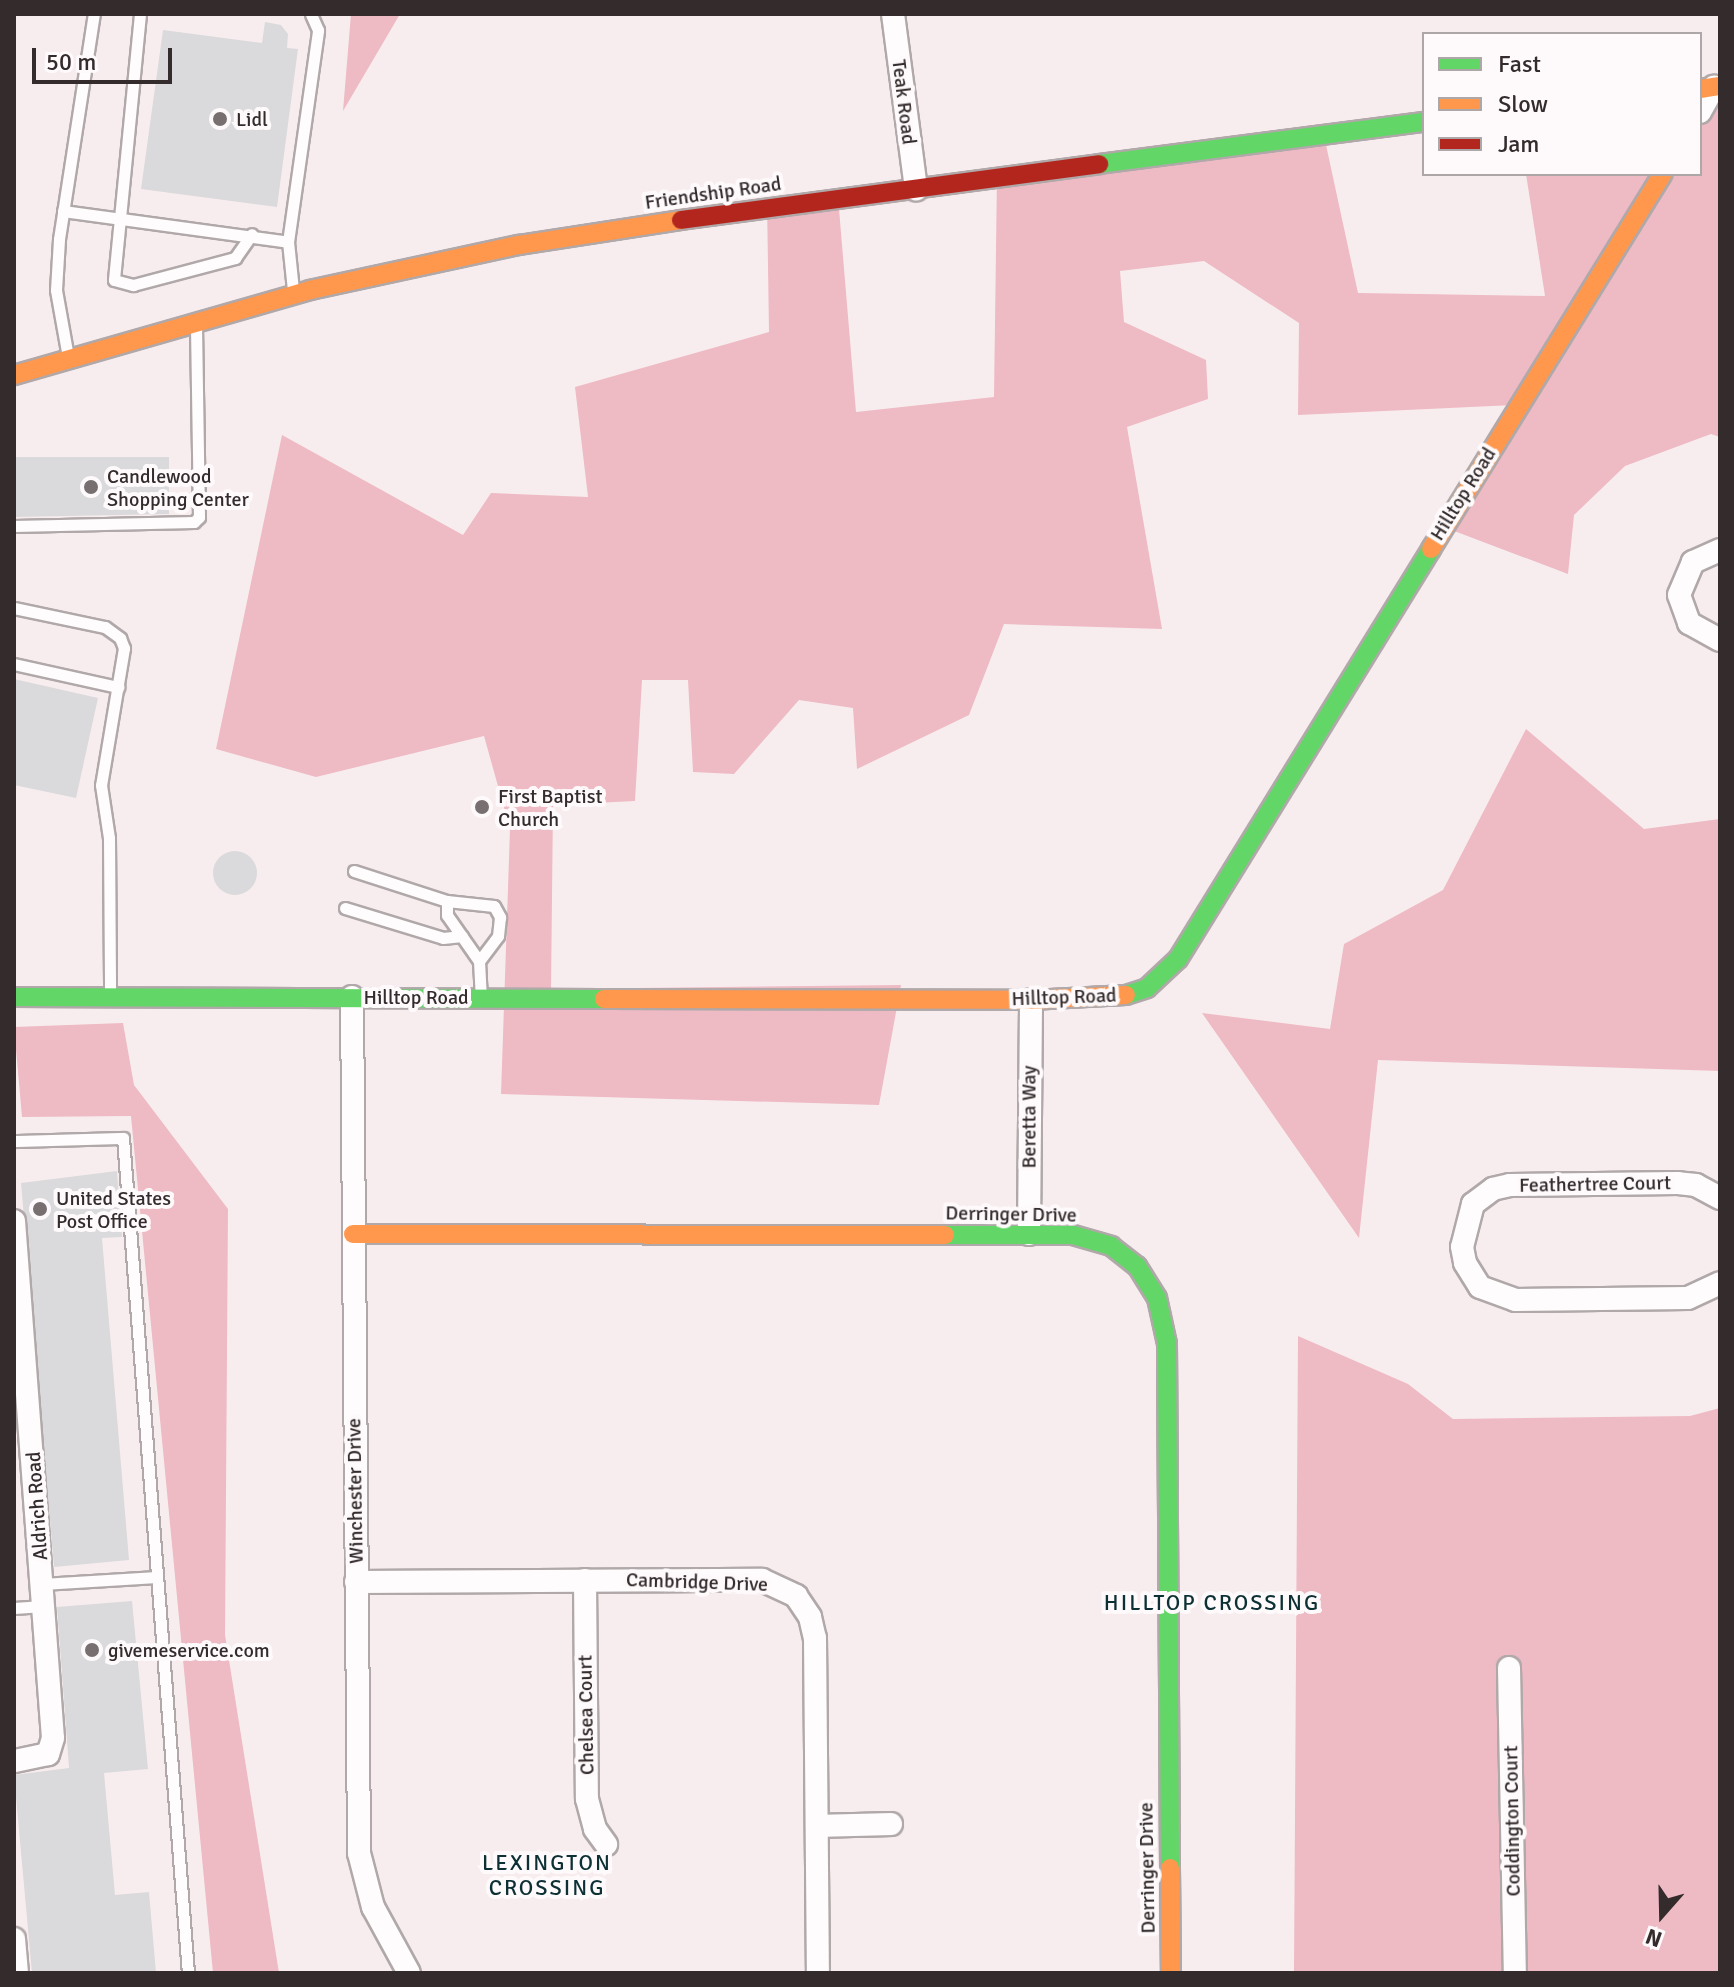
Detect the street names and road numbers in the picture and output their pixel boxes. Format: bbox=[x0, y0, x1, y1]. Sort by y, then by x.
street label: Teak Road bbox=[887, 58, 921, 146]
street label: Friendship Road bbox=[643, 172, 783, 214]
street label: Hilltop Road bbox=[1425, 443, 1501, 545]
street label: Hilltop Road bbox=[1011, 983, 1117, 1011]
street label: Hilltop Road bbox=[363, 985, 469, 1009]
street label: Beretta Way bbox=[1017, 1065, 1041, 1169]
street label: Feathertree Court bbox=[1519, 1171, 1671, 1197]
street label: Derringer Drive bbox=[945, 1201, 1077, 1227]
street label: Winchester Drive bbox=[342, 1418, 368, 1564]
street label: Aldrich Road bbox=[21, 1451, 53, 1561]
street label: Cambridge Drive bbox=[626, 1568, 768, 1596]
street label: Chelsea Court bbox=[573, 1655, 599, 1775]
street label: Coddington Court bbox=[1499, 1745, 1525, 1897]
street label: Derringer Drive bbox=[1134, 1802, 1160, 1934]

